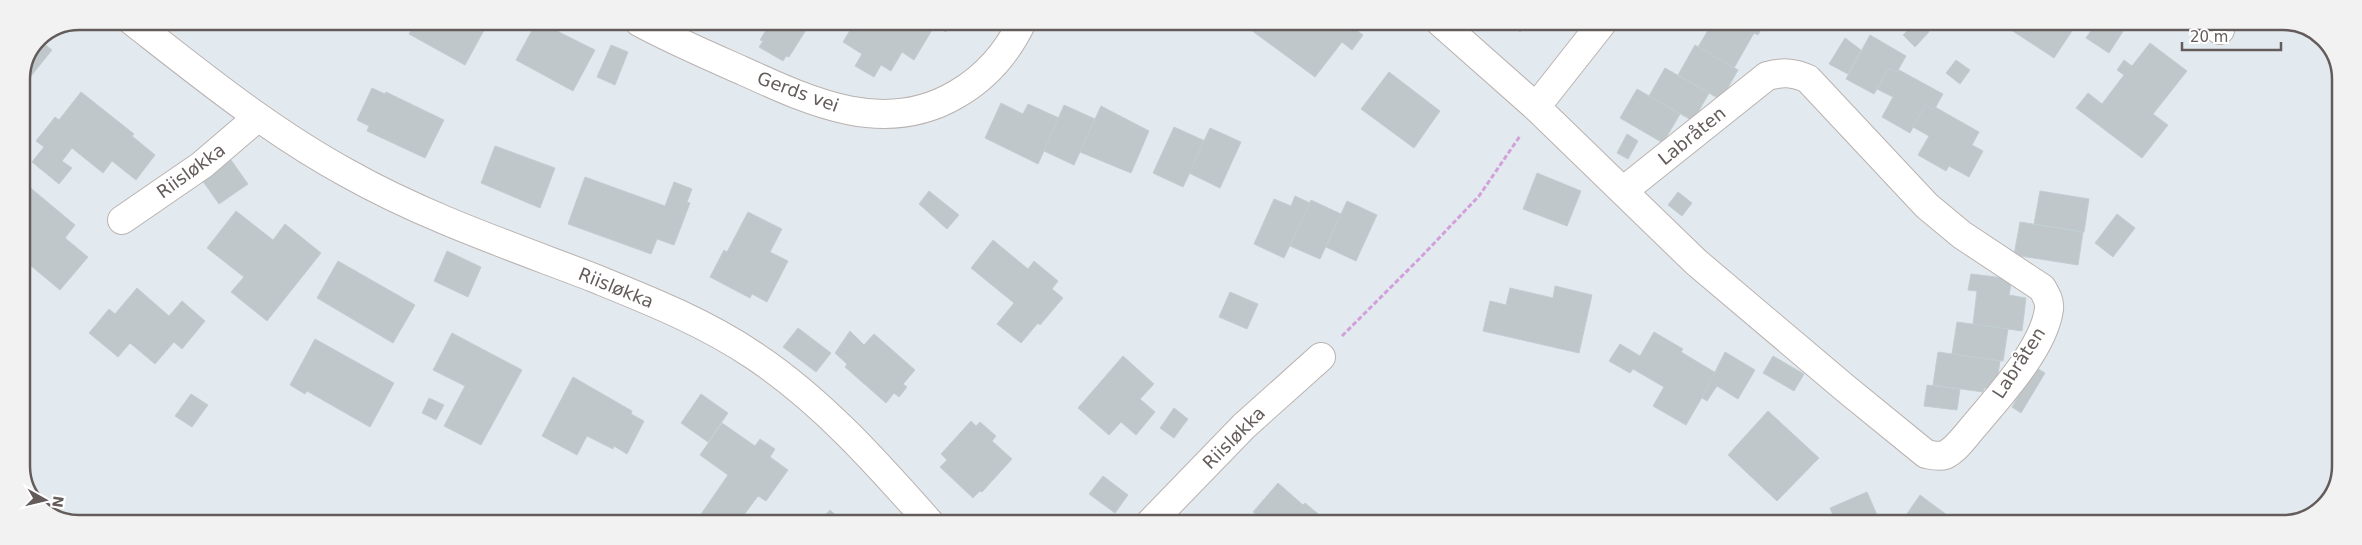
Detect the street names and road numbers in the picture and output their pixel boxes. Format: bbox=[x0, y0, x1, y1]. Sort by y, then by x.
street label: Gerds vei bbox=[754, 67, 842, 116]
street label: Labråten bbox=[1654, 102, 1730, 169]
street label: Riisløkka bbox=[152, 139, 229, 202]
street label: Riisløkka bbox=[575, 263, 657, 312]
street label: Labråten bbox=[1988, 323, 2049, 402]
street label: Riisløkka bbox=[1198, 402, 1269, 473]

